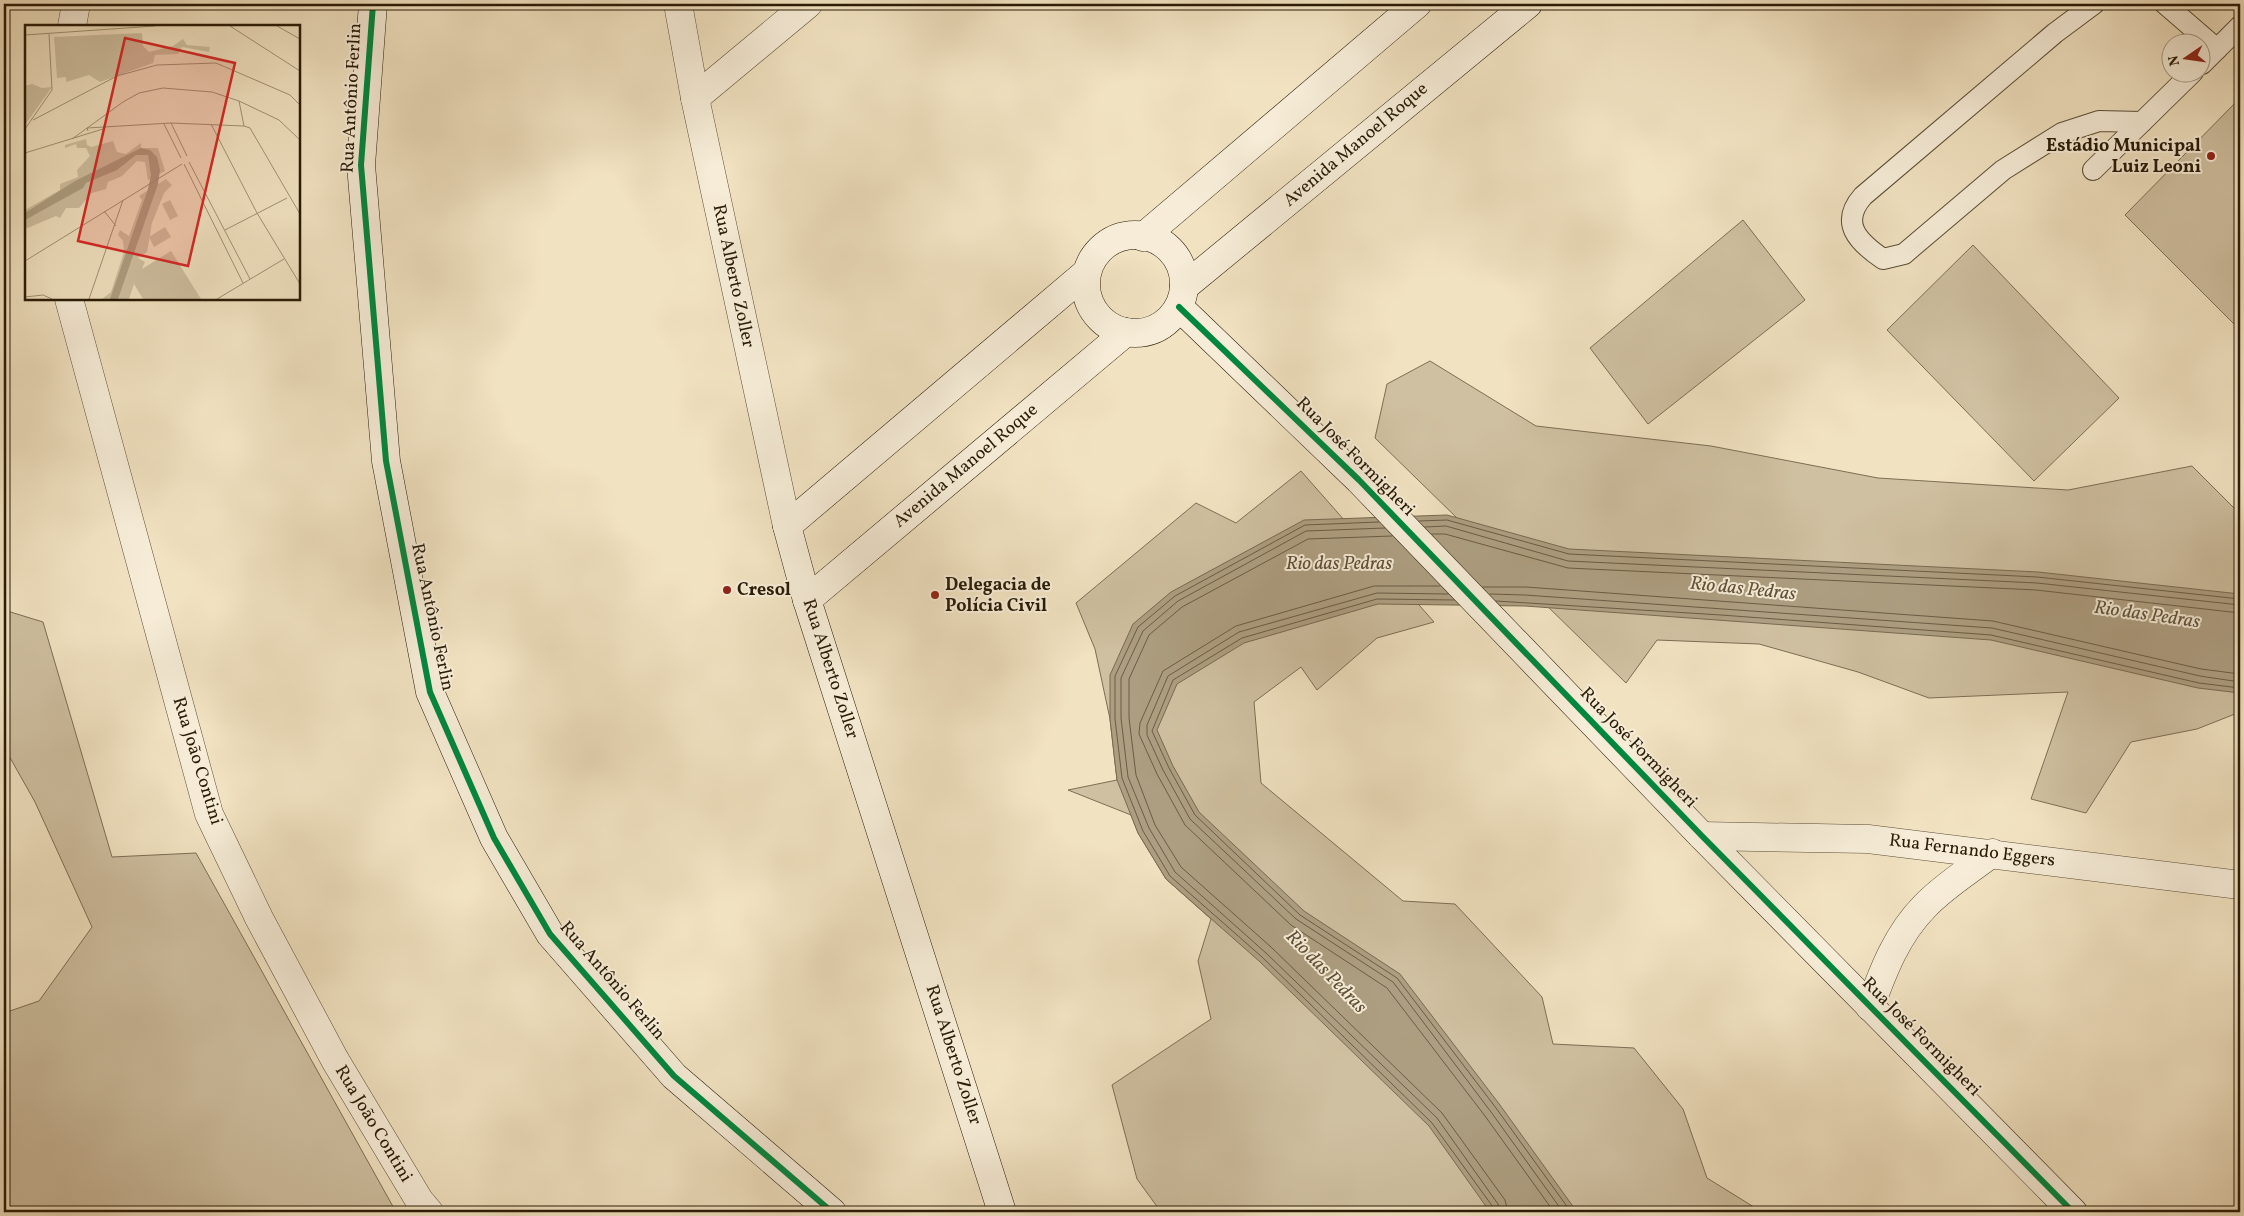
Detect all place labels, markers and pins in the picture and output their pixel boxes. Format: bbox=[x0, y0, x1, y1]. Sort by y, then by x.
place label: Estádio Municipal Luiz Leoni bbox=[2046, 134, 2201, 180]
marker: Estádio Municipal Luiz Leoni bbox=[2205, 150, 2217, 162]
place label: Delegacia de Polícia Civil bbox=[945, 573, 1051, 619]
place label: Cresol bbox=[737, 578, 791, 603]
marker: Cresol bbox=[721, 584, 733, 596]
marker: Delegacia de Polícia Civil bbox=[929, 589, 941, 601]

